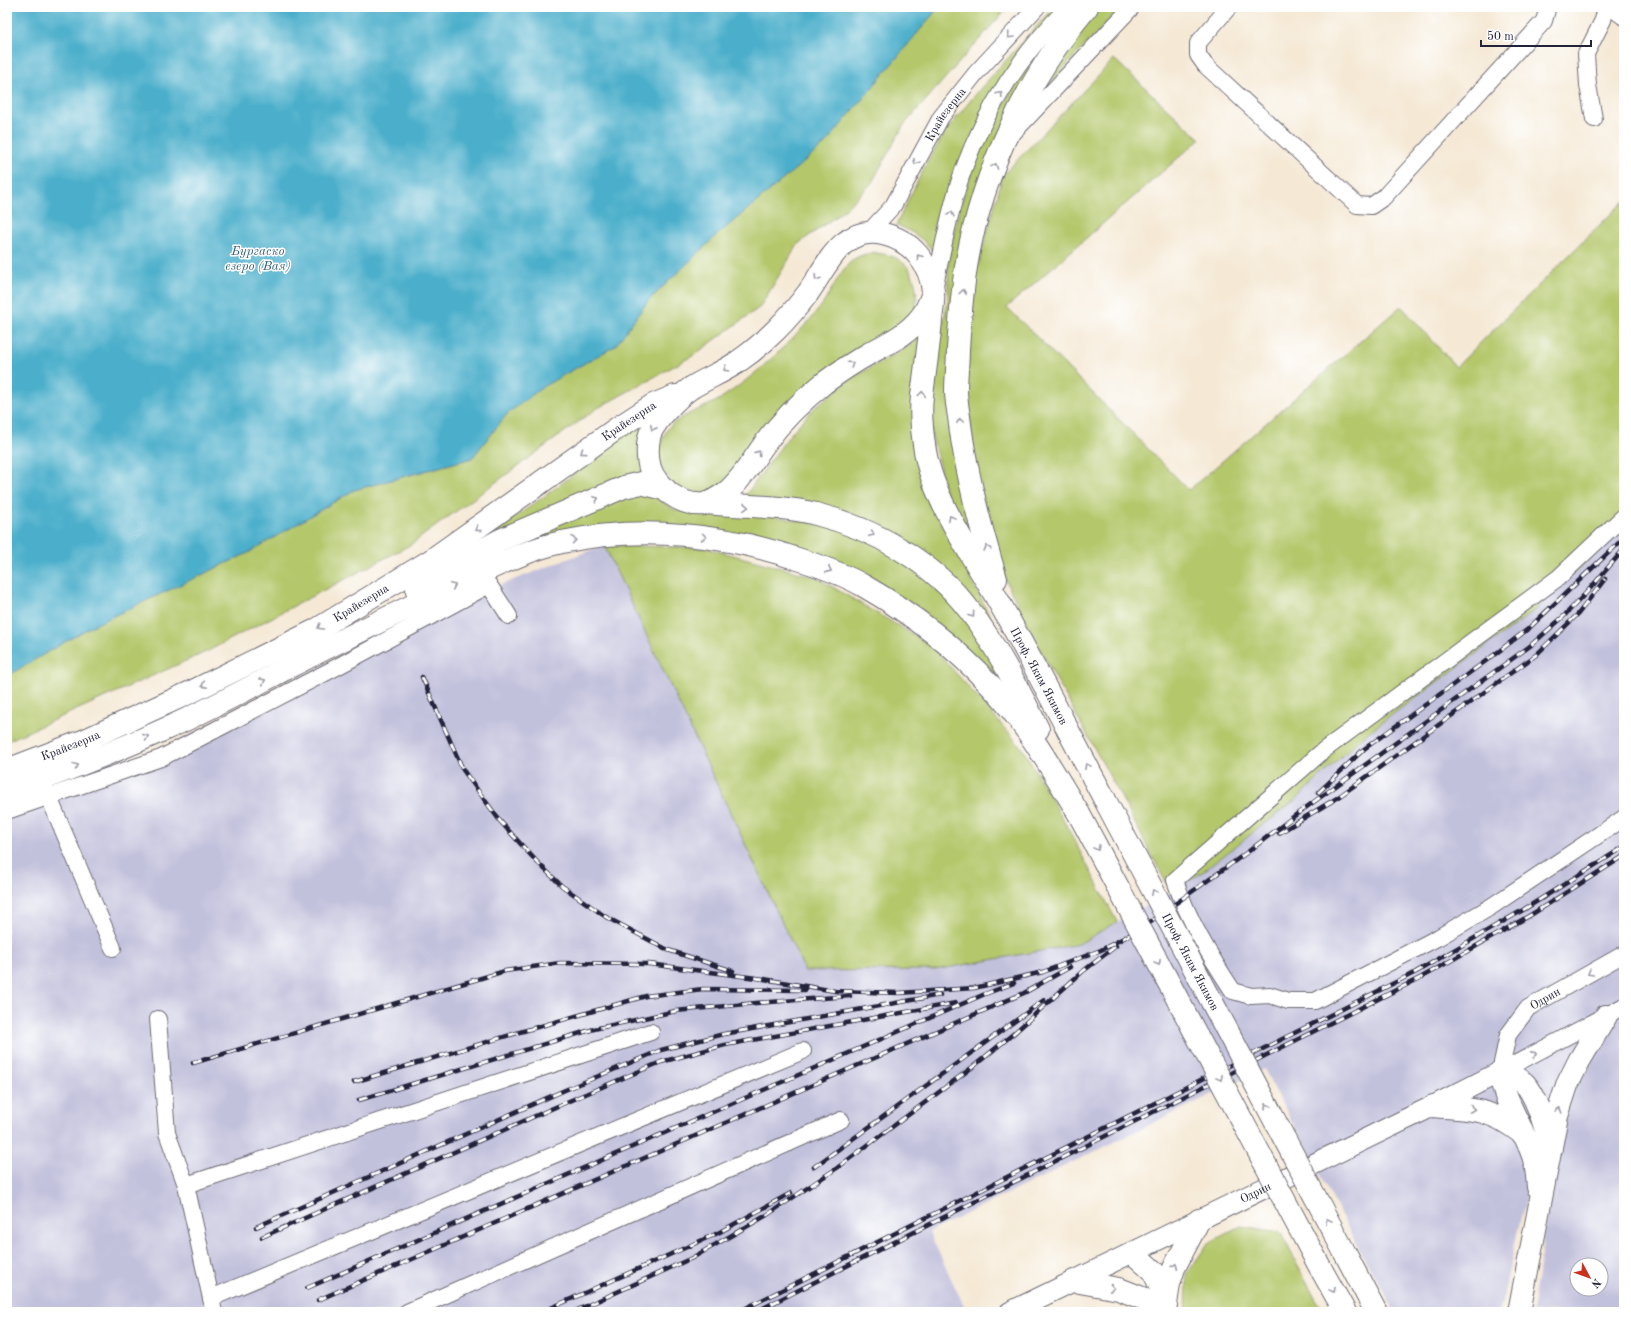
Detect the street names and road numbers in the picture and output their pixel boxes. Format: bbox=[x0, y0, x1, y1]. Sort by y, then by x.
street label: Крайезерна bbox=[924, 86, 969, 144]
street label: Крайезерна bbox=[600, 400, 659, 444]
street label: Крайезерна bbox=[332, 582, 391, 625]
street label: Проф. Яким Якимов bbox=[1007, 626, 1069, 727]
street label: Крайезерна bbox=[40, 729, 102, 763]
street label: Проф. Яким Якимов bbox=[1159, 912, 1221, 1013]
street label: Одрин bbox=[1528, 986, 1563, 1013]
street label: Одрин bbox=[1238, 1181, 1274, 1206]

